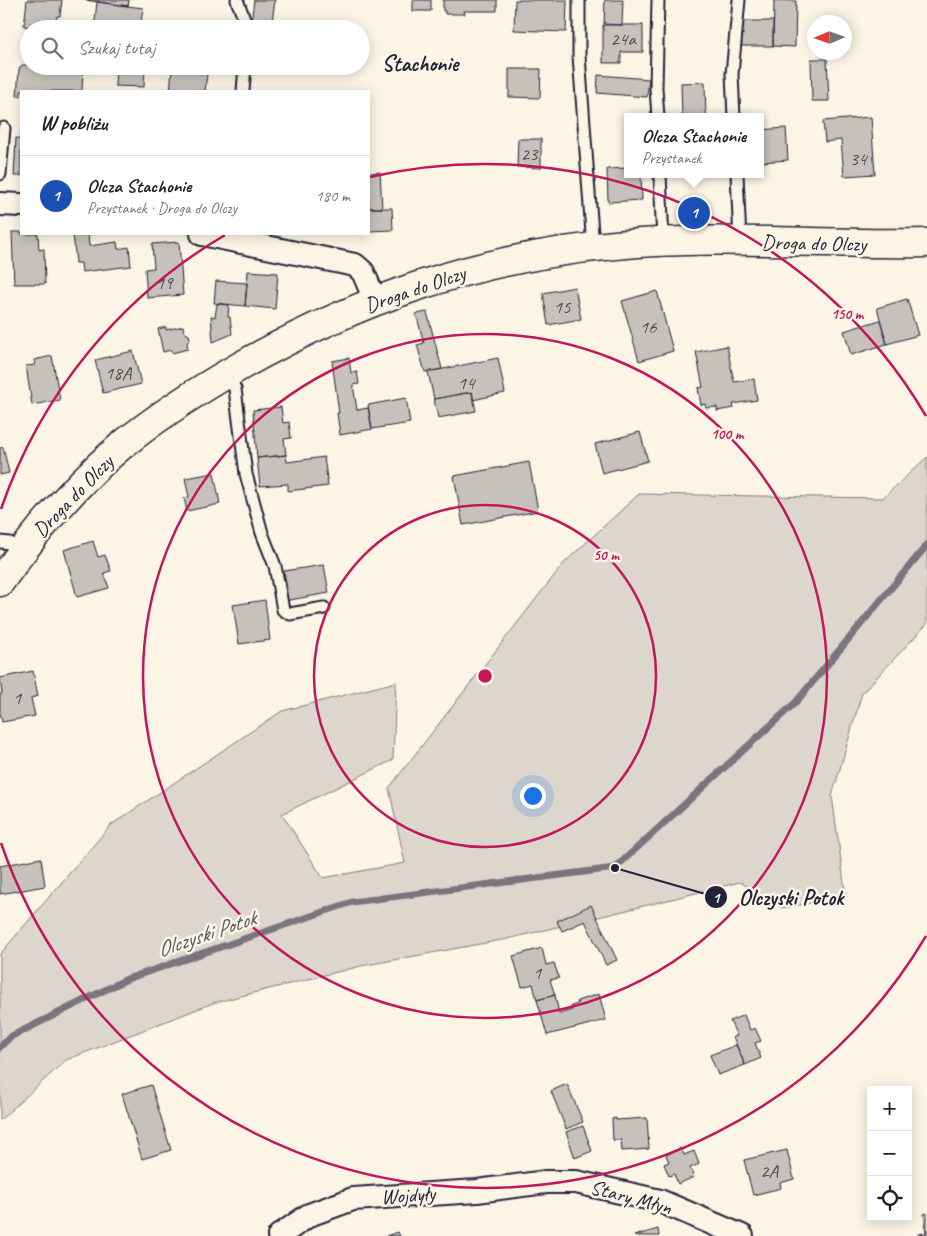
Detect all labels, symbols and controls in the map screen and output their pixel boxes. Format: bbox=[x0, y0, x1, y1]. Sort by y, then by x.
north arrow bbox=[807, 15, 852, 60]
search box bbox=[20, 20, 370, 75]
house number: 24a bbox=[610, 27, 637, 51]
icon: search bbox=[38, 34, 66, 62]
text: Szukaj tutaj bbox=[78, 36, 155, 60]
district label: Stachonie bbox=[382, 50, 461, 78]
text: W pobliżu bbox=[40, 110, 107, 136]
popup bbox=[624, 113, 764, 178]
text: Olcza Stachonie bbox=[642, 124, 746, 148]
house number: 23 bbox=[520, 142, 539, 166]
house number: 34 bbox=[849, 147, 869, 171]
text: Przystanek bbox=[642, 148, 701, 168]
text: Olcza Stachonie bbox=[87, 174, 191, 198]
text: 1 bbox=[52, 186, 60, 206]
text: 180 m bbox=[316, 186, 350, 206]
pin: 1 bbox=[678, 194, 710, 232]
text: Przystanek · Droga do Olczy bbox=[87, 198, 237, 218]
street label: Droga do Olczy bbox=[761, 229, 868, 257]
street label: Droga do Olczy bbox=[361, 259, 470, 318]
house number: 19 bbox=[155, 271, 174, 295]
house number: 15 bbox=[553, 295, 572, 319]
text: 150 m bbox=[831, 305, 865, 324]
house number: 16 bbox=[639, 315, 658, 339]
house number: 18A bbox=[105, 361, 133, 385]
house number: 14 bbox=[457, 371, 477, 395]
text: 100 m bbox=[711, 425, 745, 444]
street label: Droga do Olczy bbox=[27, 448, 120, 543]
text: 50 m bbox=[593, 546, 620, 565]
centre of rings bbox=[476, 667, 494, 685]
house number: 1 bbox=[13, 686, 23, 710]
your location bbox=[520, 783, 546, 809]
callout: Olczyski Potok bbox=[704, 879, 853, 916]
text: Olczyski Potok bbox=[739, 884, 845, 912]
text: 1 bbox=[713, 889, 722, 908]
water label: Olczyski Potok bbox=[153, 903, 263, 964]
house number: 1 bbox=[533, 961, 543, 985]
map controls bbox=[867, 1086, 912, 1221]
button: + bbox=[867, 1086, 912, 1131]
button: − bbox=[867, 1131, 912, 1176]
house number: 2A bbox=[760, 1159, 780, 1183]
street label: Stary Młyn bbox=[588, 1174, 675, 1220]
button: locate bbox=[867, 1176, 912, 1221]
street label: Wojdyły bbox=[380, 1180, 438, 1210]

